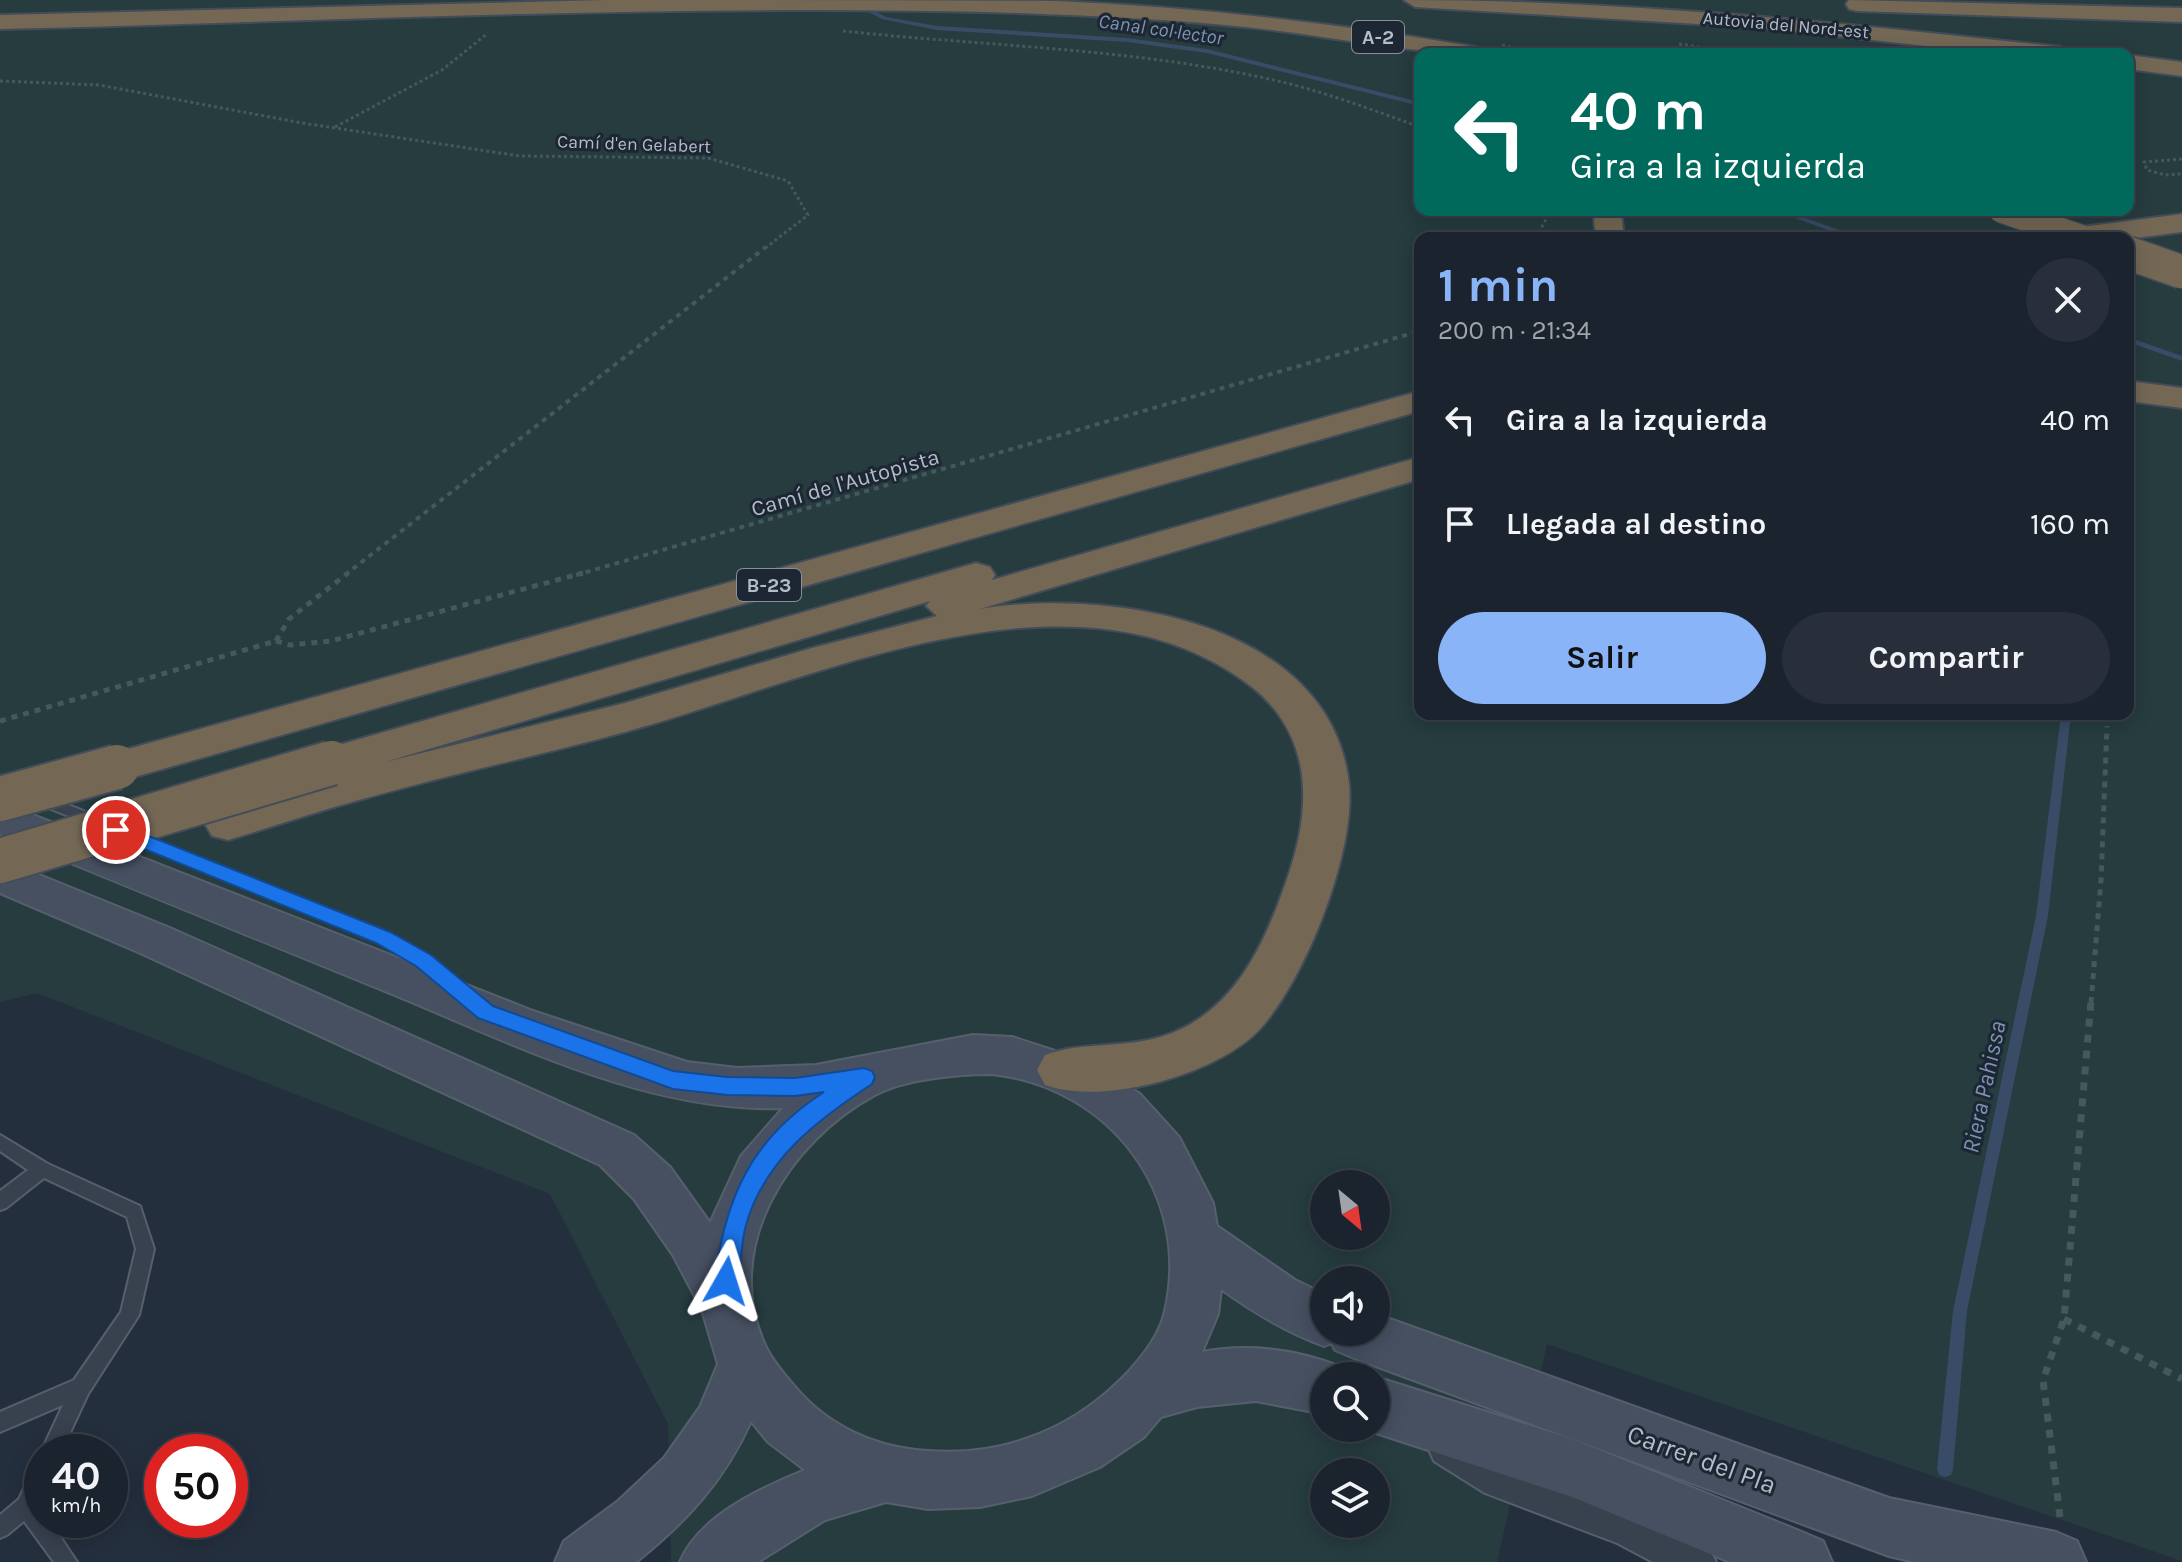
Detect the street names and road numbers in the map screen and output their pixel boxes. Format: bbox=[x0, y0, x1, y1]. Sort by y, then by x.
street label: Autovia del Nord-est bbox=[1702, 7, 1870, 43]
road number: A-2 bbox=[1352, 21, 1404, 53]
street label: Camí d'en Gelabert bbox=[557, 130, 712, 158]
street label: Camí de l'Autopista bbox=[748, 444, 942, 522]
road number: B-23 bbox=[737, 569, 801, 601]
street label: Carrer del Pla bbox=[1623, 1418, 1781, 1501]

